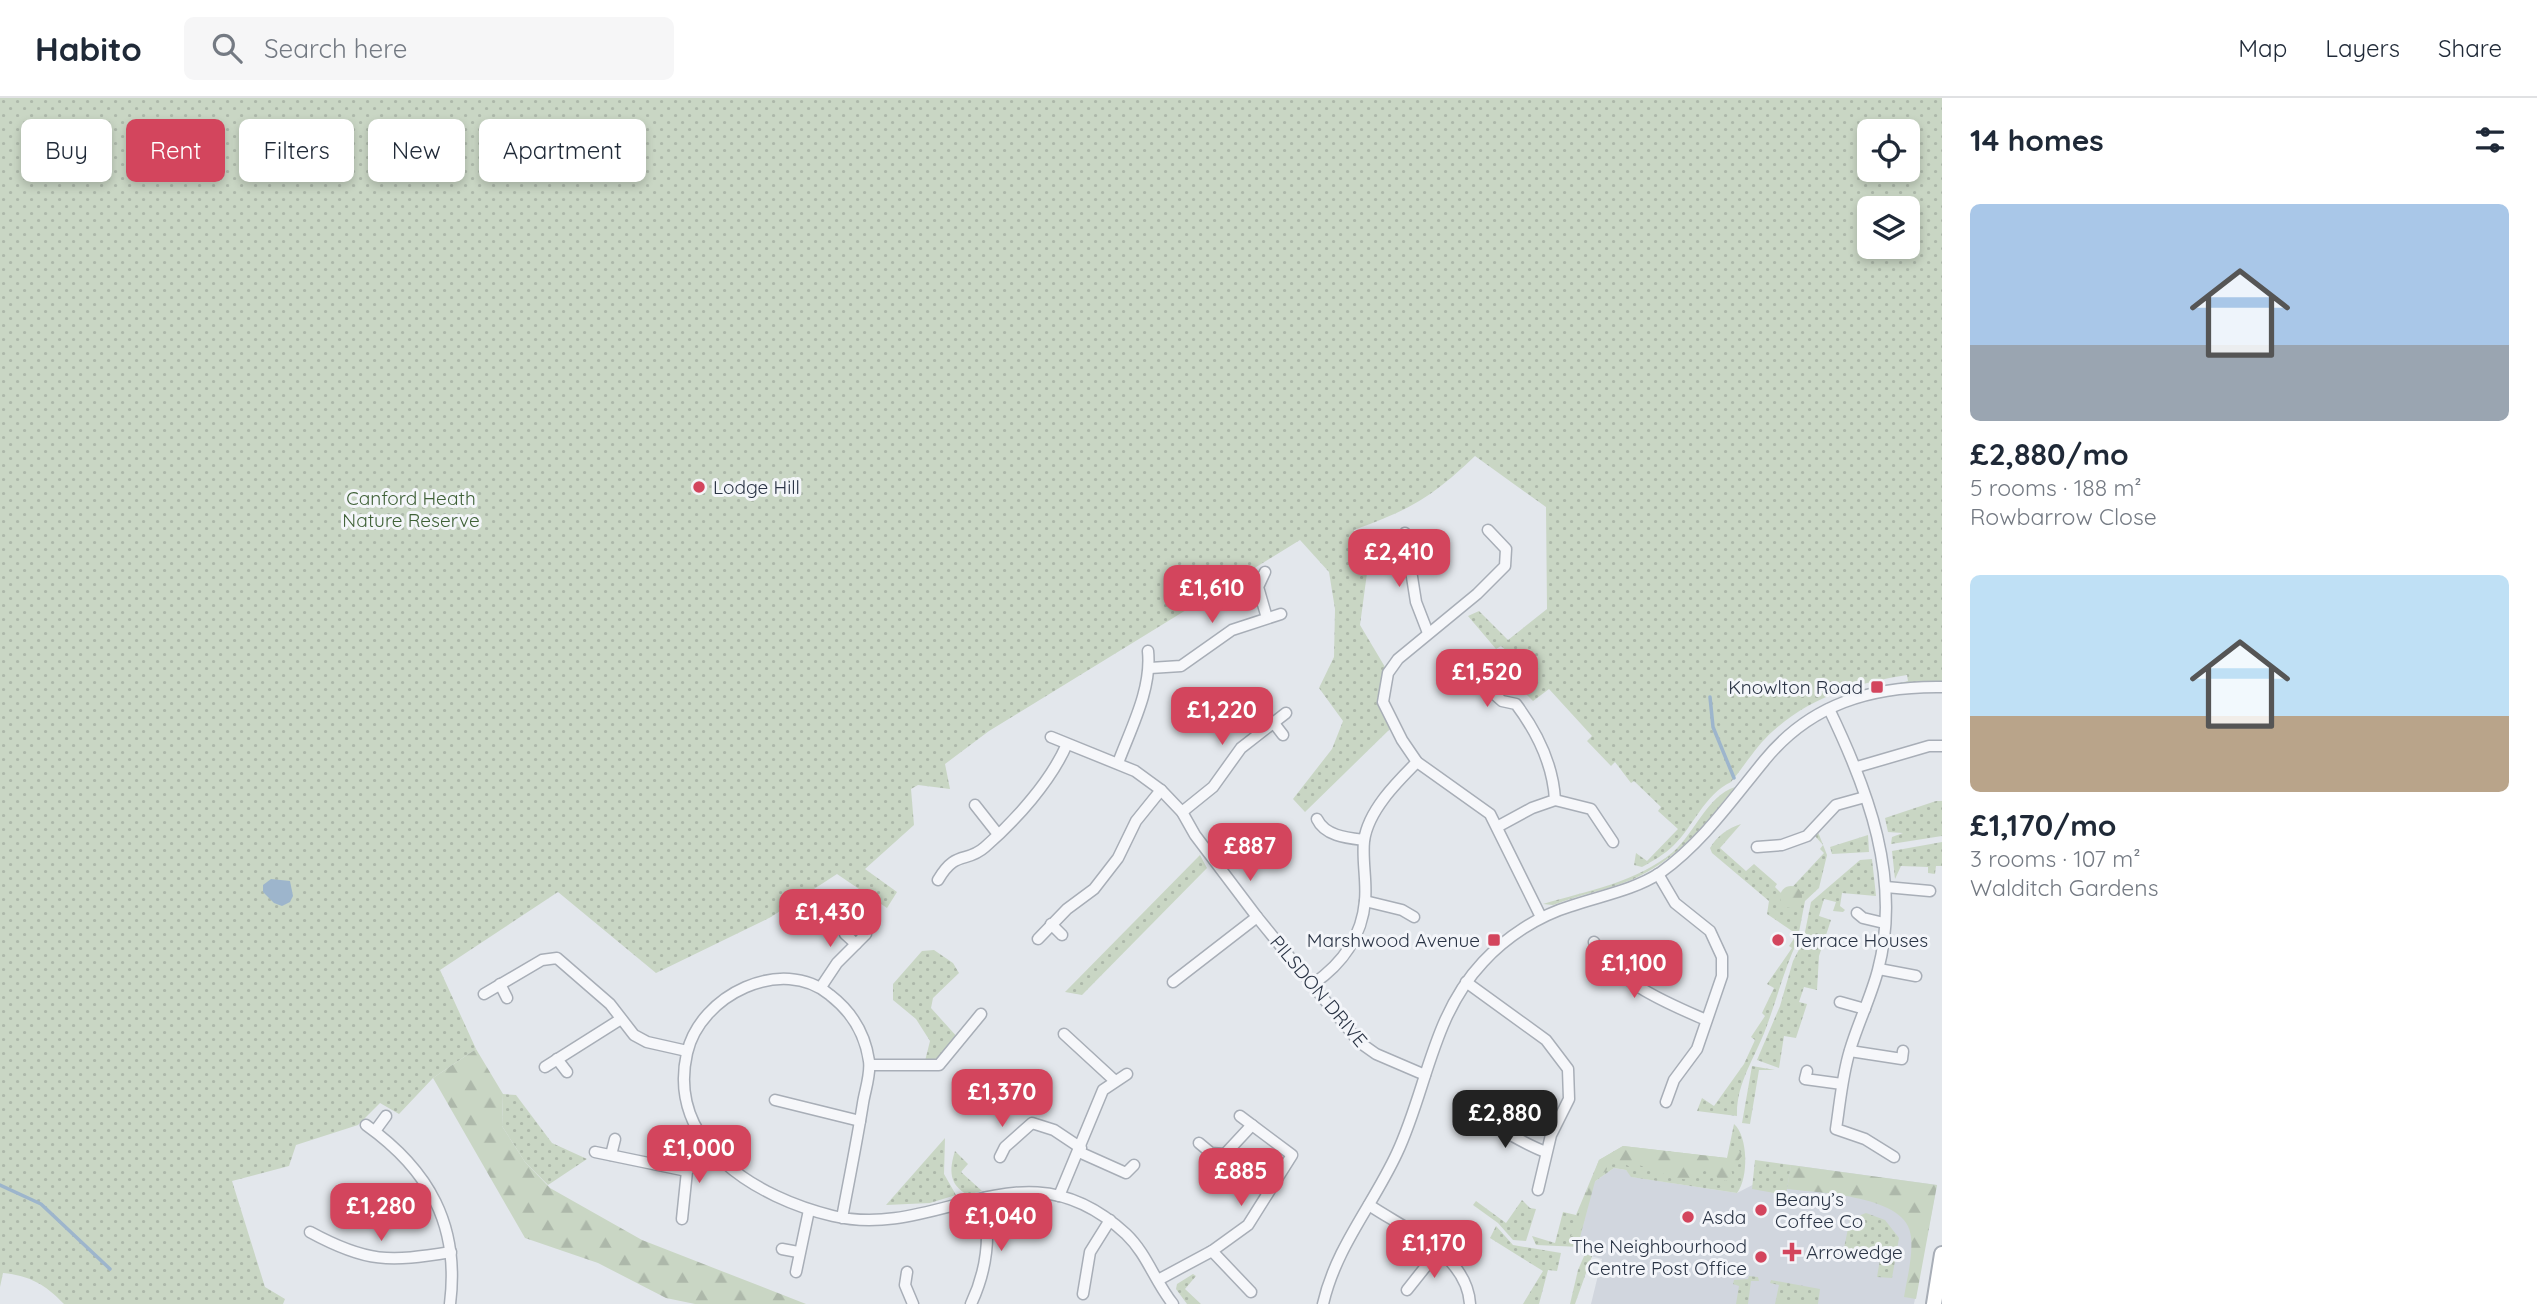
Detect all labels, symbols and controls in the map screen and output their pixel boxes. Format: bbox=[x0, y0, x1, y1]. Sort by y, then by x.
search box bbox=[184, 17, 674, 80]
text: Habito bbox=[35, 28, 142, 69]
icon: search bbox=[208, 29, 246, 67]
text: Search here bbox=[264, 32, 407, 65]
text: Map bbox=[2238, 33, 2287, 63]
text: Layers bbox=[2325, 33, 2400, 63]
text: Share bbox=[2438, 33, 2502, 63]
chip: Buy bbox=[21, 119, 112, 182]
chip: Rent bbox=[126, 119, 225, 182]
chip: Filters bbox=[239, 119, 354, 182]
chip: New bbox=[368, 119, 465, 182]
chip: Apartment bbox=[479, 119, 646, 182]
map controls bbox=[1857, 119, 1920, 259]
button: locate bbox=[1857, 119, 1920, 182]
text: 14 homes bbox=[1970, 121, 2104, 159]
icon: filters bbox=[2471, 121, 2509, 159]
button: layers bbox=[1857, 196, 1920, 259]
icon: home bbox=[2177, 250, 2303, 376]
text: £2,880/mo bbox=[1970, 435, 2129, 473]
text: 5 rooms · 188 m² bbox=[1970, 473, 2142, 502]
place label: Lodge Hill bbox=[713, 475, 800, 499]
marker: Lodge Hill bbox=[691, 479, 707, 495]
park label: Canford Heath Nature Reserve bbox=[342, 486, 480, 532]
text: Rowbarrow Close bbox=[1970, 502, 2157, 531]
pin: £2,410 bbox=[1342, 530, 1456, 589]
text: £2,410 bbox=[1364, 537, 1434, 566]
pin: £1,610 bbox=[1155, 566, 1269, 625]
text: £1,610 bbox=[1180, 573, 1244, 602]
icon: home bbox=[2177, 621, 2303, 747]
pin: £1,520 bbox=[1430, 650, 1544, 709]
text: £1,520 bbox=[1452, 657, 1522, 686]
place label: Knowlton Road bbox=[1728, 675, 1863, 699]
marker: Knowlton Road bbox=[1869, 679, 1885, 695]
pin: £1,220 bbox=[1165, 688, 1279, 747]
text: £1,220 bbox=[1187, 695, 1257, 724]
text: £1,170/mo bbox=[1970, 806, 2117, 844]
pin: £887 bbox=[1209, 824, 1291, 883]
text: £887 bbox=[1224, 831, 1276, 860]
text: 3 rooms · 107 m² bbox=[1970, 844, 2141, 873]
text: Walditch Gardens bbox=[1970, 873, 2158, 902]
pin: £1,430 bbox=[773, 890, 887, 949]
text: £1,430 bbox=[795, 897, 865, 926]
place label: Marshwood Avenue bbox=[1307, 928, 1480, 952]
place label: Terrace Houses bbox=[1792, 928, 1928, 952]
street label: PILSDON DRIVE bbox=[1265, 930, 1373, 1052]
marker: Marshwood Avenue bbox=[1486, 932, 1502, 948]
marker: Terrace Houses bbox=[1770, 932, 1786, 948]
pin: £1,100 bbox=[1577, 940, 1691, 1000]
text: £1,100 bbox=[1601, 948, 1667, 977]
pin: £1,370 bbox=[945, 1070, 1059, 1129]
text: £1,370 bbox=[968, 1077, 1036, 1106]
pin: £2,880 bbox=[1448, 1090, 1562, 1150]
text: £2,880 bbox=[1468, 1098, 1542, 1127]
pin: £1,000 bbox=[642, 1126, 756, 1185]
text: £1,000 bbox=[663, 1133, 735, 1162]
pin: £885 bbox=[1200, 1148, 1282, 1208]
text: £885 bbox=[1215, 1156, 1267, 1185]
pin: £1,280 bbox=[324, 1184, 438, 1243]
place label: Beany’s Coffee Co bbox=[1775, 1187, 1863, 1233]
text: £1,280 bbox=[346, 1191, 416, 1220]
pin: £1,040 bbox=[944, 1194, 1058, 1253]
text: £1,040 bbox=[965, 1201, 1037, 1230]
marker: Beany’s Coffee Co bbox=[1753, 1202, 1769, 1218]
place label: Asda bbox=[1702, 1205, 1746, 1229]
marker: Asda bbox=[1680, 1209, 1696, 1225]
pin: £1,170 bbox=[1377, 1220, 1491, 1280]
text: £1,170 bbox=[1402, 1228, 1466, 1257]
place label: The Neighbourhood Centre Post Office bbox=[1571, 1234, 1747, 1280]
place label: Arrowedge bbox=[1806, 1240, 1903, 1264]
marker: Arrowedge bbox=[1784, 1244, 1800, 1260]
marker: The Neighbourhood Centre Post Office bbox=[1753, 1249, 1769, 1265]

